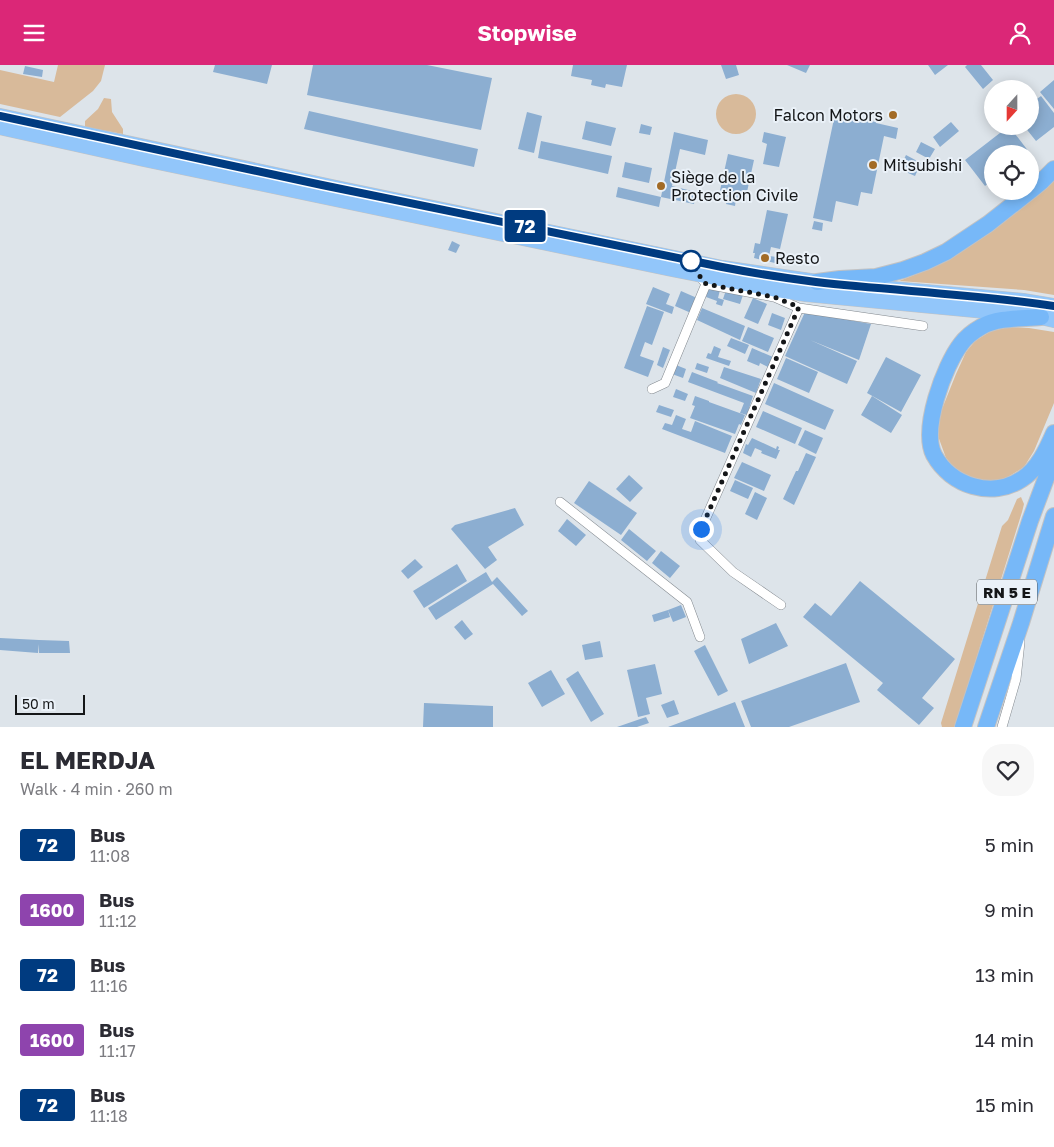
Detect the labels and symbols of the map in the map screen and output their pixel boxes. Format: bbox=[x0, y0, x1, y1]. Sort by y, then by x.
north arrow bbox=[984, 80, 1039, 135]
place label: Falcon Motors bbox=[774, 105, 883, 125]
marker: Falcon Motors bbox=[887, 109, 899, 121]
place label: Mitsubishi bbox=[883, 155, 962, 175]
marker: Mitsubishi bbox=[867, 159, 879, 171]
place label: Siège de la Protection Civile bbox=[671, 167, 798, 205]
marker: Siège de la Protection Civile bbox=[655, 180, 667, 192]
line badge: 72 bbox=[502, 210, 548, 242]
place label: Resto bbox=[775, 248, 819, 268]
unlabelled marker bbox=[680, 250, 702, 272]
marker: Resto bbox=[759, 252, 771, 264]
your location bbox=[689, 517, 714, 542]
road number: RN 5 E bbox=[977, 579, 1037, 605]
scale bar bbox=[15, 692, 85, 715]

